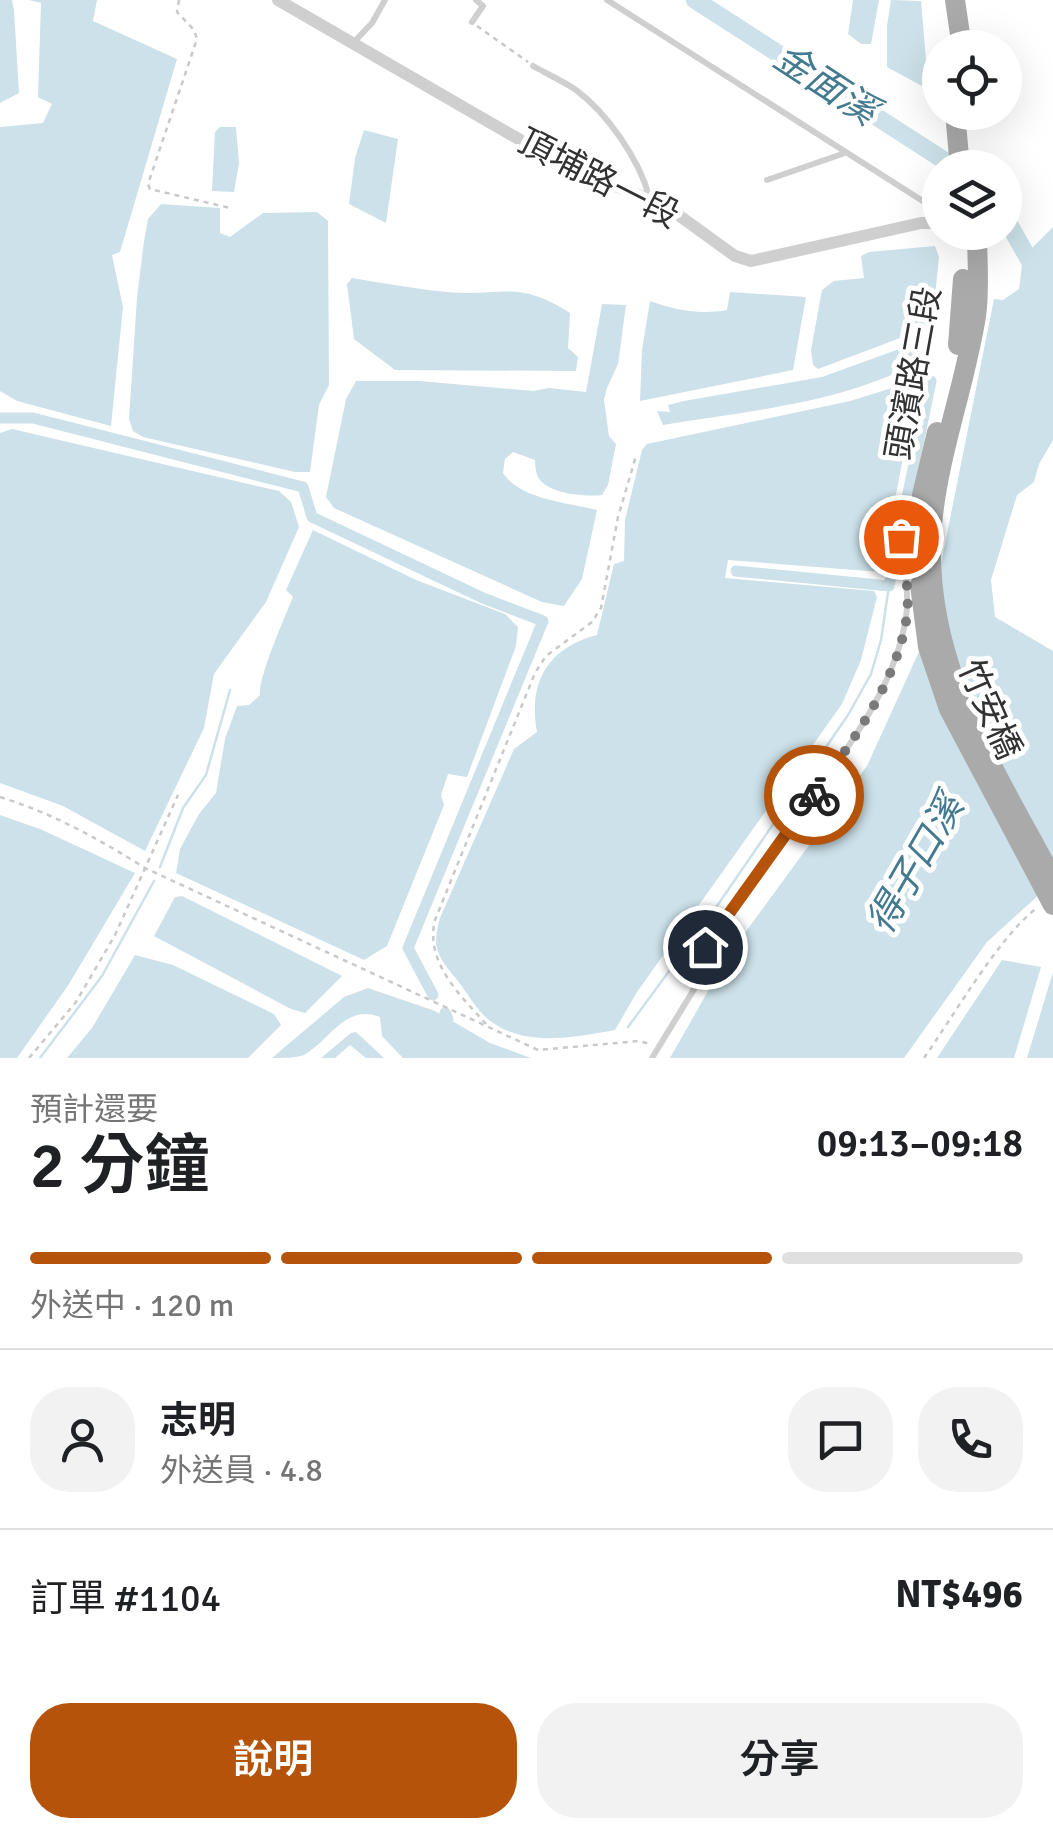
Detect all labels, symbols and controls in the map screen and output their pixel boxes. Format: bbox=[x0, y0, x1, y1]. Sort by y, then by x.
map controls bbox=[922, 30, 1022, 250]
button: locate bbox=[922, 30, 1022, 130]
water label: 金面溪 bbox=[765, 34, 891, 138]
street label: 頂埔路一段 bbox=[511, 120, 687, 237]
button: layers bbox=[922, 150, 1022, 250]
street label: 頭濱路三段 bbox=[877, 283, 950, 463]
pin bbox=[859, 495, 944, 580]
icon: bag bbox=[874, 510, 929, 565]
street label: 竹安橋 bbox=[949, 652, 1031, 766]
courier bbox=[764, 745, 864, 845]
icon: bike bbox=[787, 768, 842, 823]
water label: 得子口溪 bbox=[857, 782, 976, 942]
pin bbox=[663, 905, 748, 990]
icon: home bbox=[678, 920, 733, 975]
text: 預計還要 bbox=[30, 1090, 158, 1129]
text: 09:13–09:18 bbox=[817, 1120, 1023, 1167]
text: 2 分鐘 bbox=[30, 1126, 209, 1206]
text: 外送中 · 120 m bbox=[30, 1286, 234, 1325]
button: person bbox=[30, 1387, 135, 1492]
button: chat bbox=[788, 1387, 893, 1492]
button: phone bbox=[918, 1387, 1023, 1492]
text: 志明 bbox=[160, 1397, 236, 1444]
text: 外送員 · 4.8 bbox=[160, 1451, 323, 1490]
text: NT$496 bbox=[895, 1571, 1023, 1618]
text: 訂單 #1104 bbox=[30, 1575, 221, 1622]
button: 說明 bbox=[30, 1703, 517, 1818]
button: 分享 bbox=[537, 1703, 1023, 1818]

